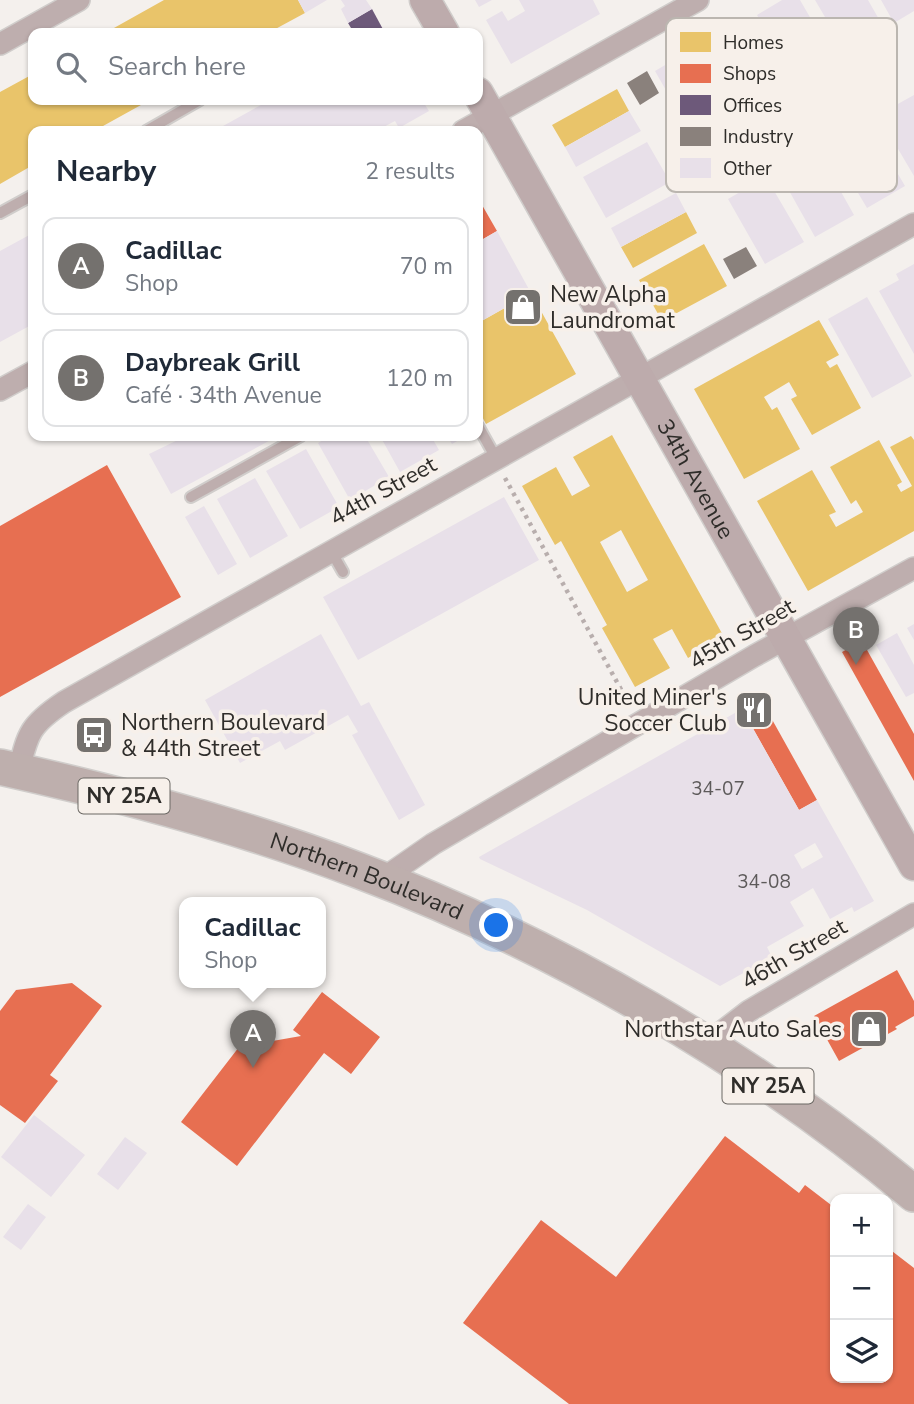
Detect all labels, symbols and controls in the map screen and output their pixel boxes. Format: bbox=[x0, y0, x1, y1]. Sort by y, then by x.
legend bbox=[666, 18, 897, 192]
search box bbox=[28, 28, 483, 105]
text: Homes bbox=[723, 30, 784, 56]
icon: search bbox=[52, 48, 90, 86]
text: Search here bbox=[108, 49, 246, 84]
text: Shops bbox=[723, 61, 776, 87]
text: Offices bbox=[723, 93, 782, 119]
text: Industry bbox=[723, 124, 793, 150]
text: Nearby bbox=[56, 151, 156, 192]
text: 2 results bbox=[365, 156, 455, 187]
text: Other bbox=[723, 156, 772, 182]
text: Cadillac bbox=[125, 233, 222, 268]
text: A bbox=[72, 251, 90, 282]
text: 70 m bbox=[400, 251, 453, 282]
text: Shop bbox=[125, 268, 178, 299]
place label: New Alpha Laundromat bbox=[550, 279, 676, 336]
shop icon: New Alpha Laundromat bbox=[502, 286, 544, 328]
text: Daybreak Grill bbox=[125, 345, 300, 380]
text: B bbox=[73, 363, 89, 394]
text: 120 m bbox=[386, 363, 453, 394]
text: Café · 34th Avenue bbox=[125, 380, 322, 411]
street label: 34th Avenue bbox=[650, 413, 742, 544]
street label: 44th Street bbox=[324, 449, 443, 533]
street label: 45th Street bbox=[683, 591, 801, 677]
pin: B bbox=[833, 607, 879, 665]
place label: United Miner's Soccer Club bbox=[578, 682, 727, 739]
restaurant icon: United Miner's Soccer Club bbox=[733, 689, 775, 731]
place label: Northern Boulevard & 44th Street bbox=[121, 707, 326, 764]
bus stop icon: Northern Boulevard & 44th Street bbox=[73, 714, 115, 756]
house number: 34-07 bbox=[691, 776, 745, 802]
road number: NY 25A bbox=[78, 778, 170, 814]
street label: Northern Boulevard bbox=[266, 825, 468, 927]
house number: 34-08 bbox=[737, 869, 791, 895]
popup bbox=[179, 897, 326, 988]
your location bbox=[479, 908, 513, 942]
text: Cadillac bbox=[204, 910, 301, 945]
street label: 46th Street bbox=[735, 911, 853, 997]
text: Shop bbox=[204, 945, 258, 976]
shop icon: Northstar Auto Sales bbox=[848, 1008, 890, 1050]
pin: A bbox=[230, 1010, 276, 1068]
place label: Northstar Auto Sales bbox=[624, 1014, 842, 1045]
road number: NY 25A bbox=[722, 1068, 814, 1104]
map controls bbox=[830, 1194, 893, 1383]
button: + bbox=[830, 1194, 893, 1257]
button: − bbox=[830, 1257, 893, 1320]
button: layers bbox=[830, 1320, 893, 1383]

